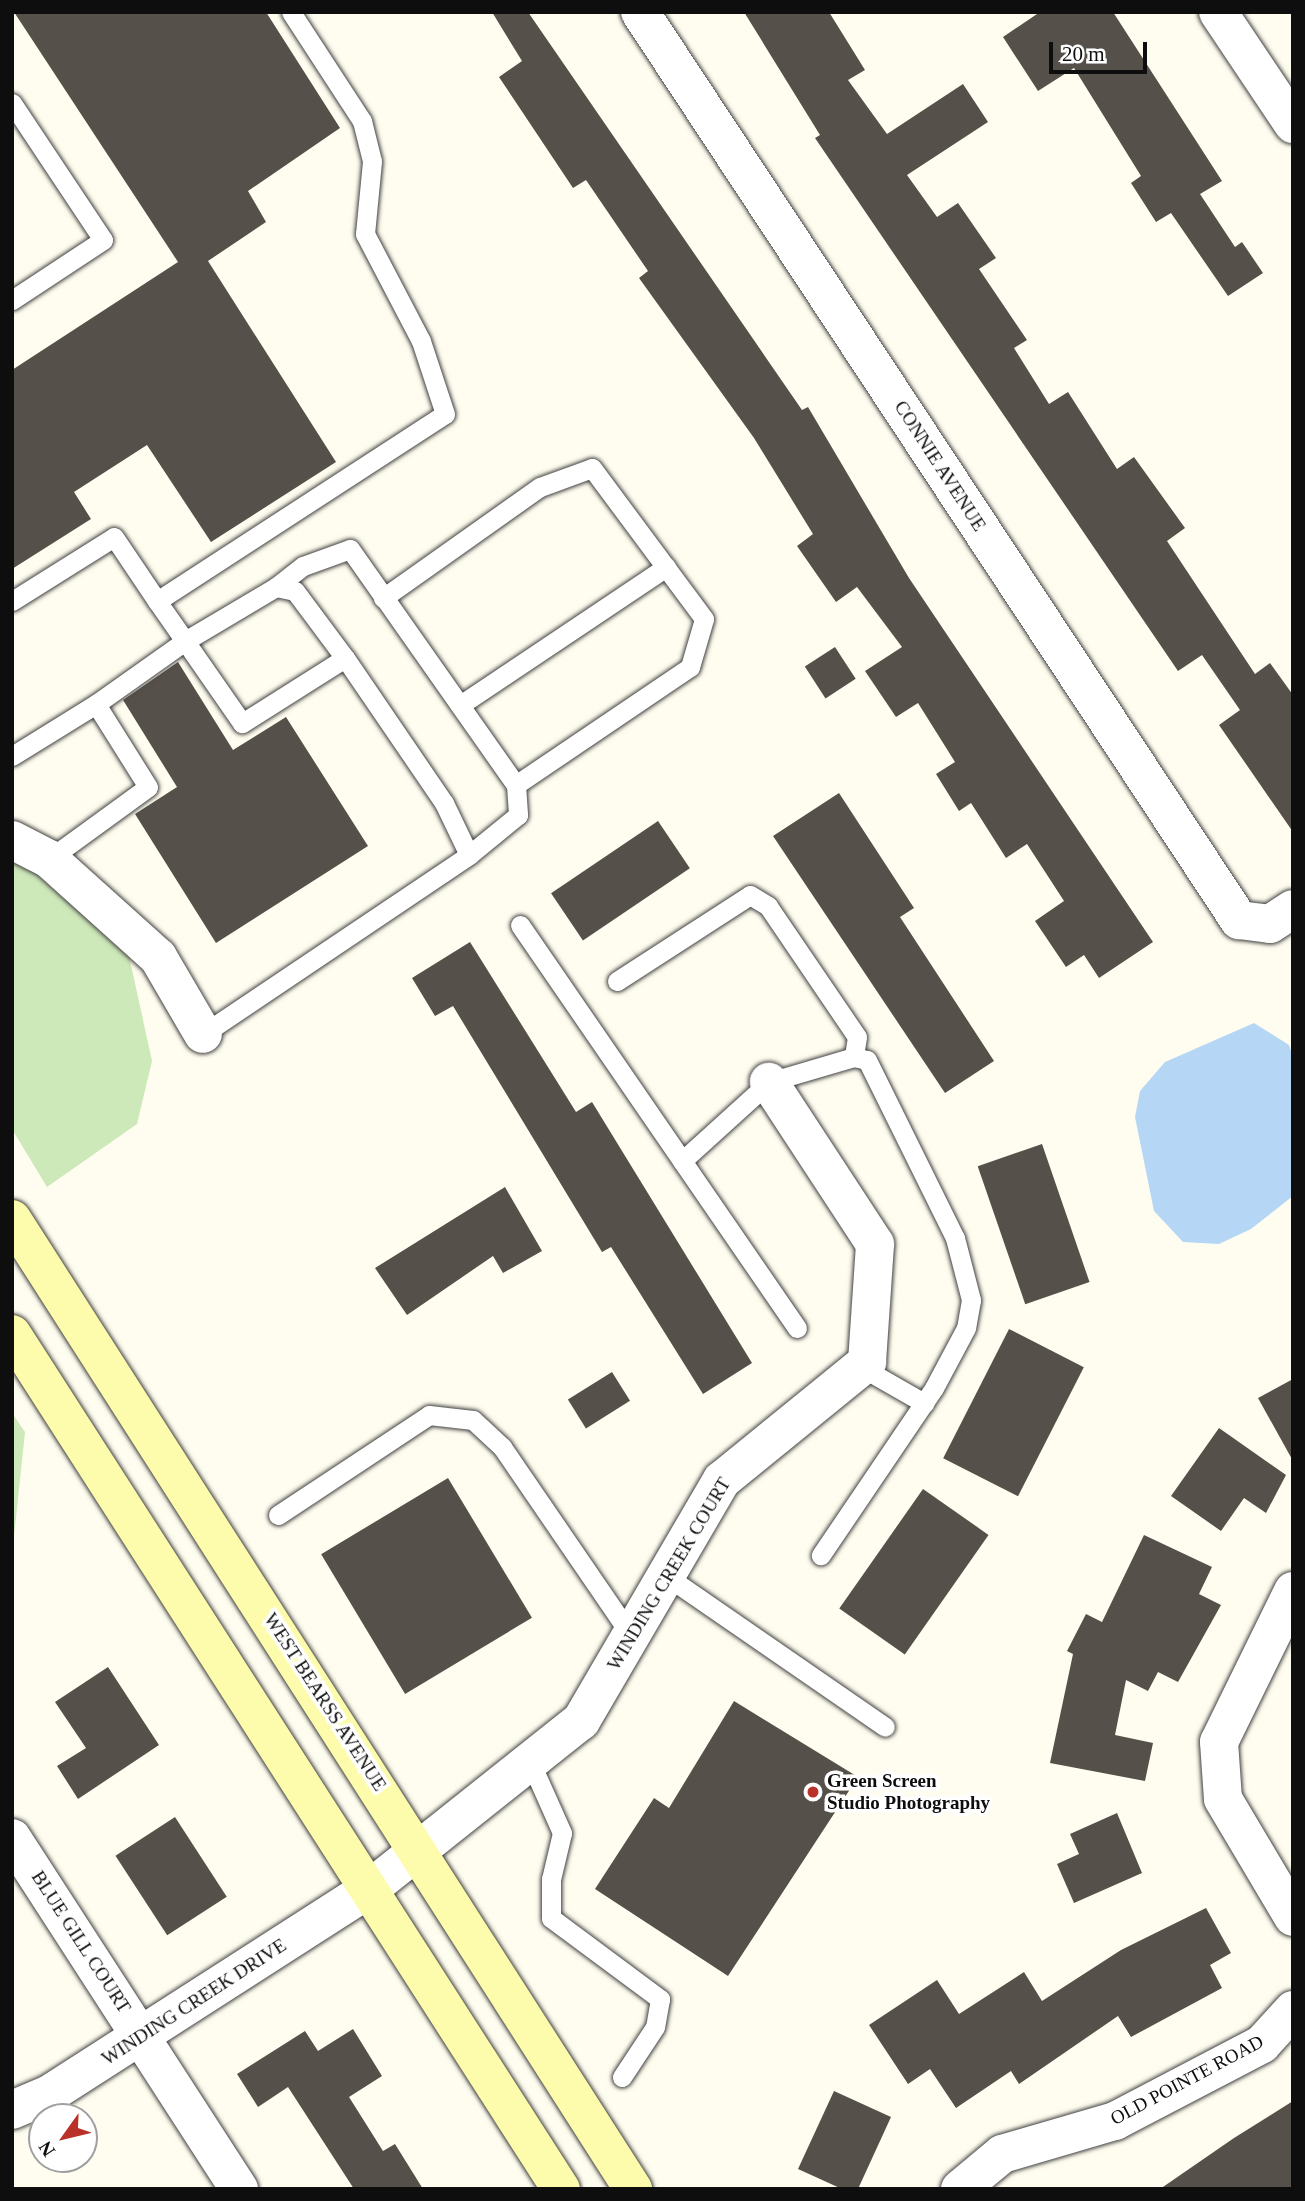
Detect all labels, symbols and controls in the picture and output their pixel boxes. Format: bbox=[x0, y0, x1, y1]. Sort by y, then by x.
scale bar bbox=[1053, 28, 1151, 72]
text: 20 m bbox=[1062, 42, 1105, 66]
street label: CONNIE AVENUE bbox=[889, 396, 991, 536]
street label: WINDING CREEK COURT bbox=[602, 1474, 736, 1674]
street label: WEST BEARSS AVENUE bbox=[259, 1608, 391, 1796]
place label: Green Screen Studio Photography bbox=[827, 1770, 990, 1814]
marker: Green Screen Studio Photography bbox=[805, 1784, 821, 1800]
street label: BLUE GILL COURT bbox=[26, 1866, 136, 2018]
street label: WINDING CREEK DRIVE bbox=[98, 1934, 290, 2070]
street label: OLD POINTE ROAD bbox=[1107, 2030, 1267, 2130]
north arrow bbox=[28, 2103, 98, 2173]
text: N bbox=[34, 2137, 59, 2160]

